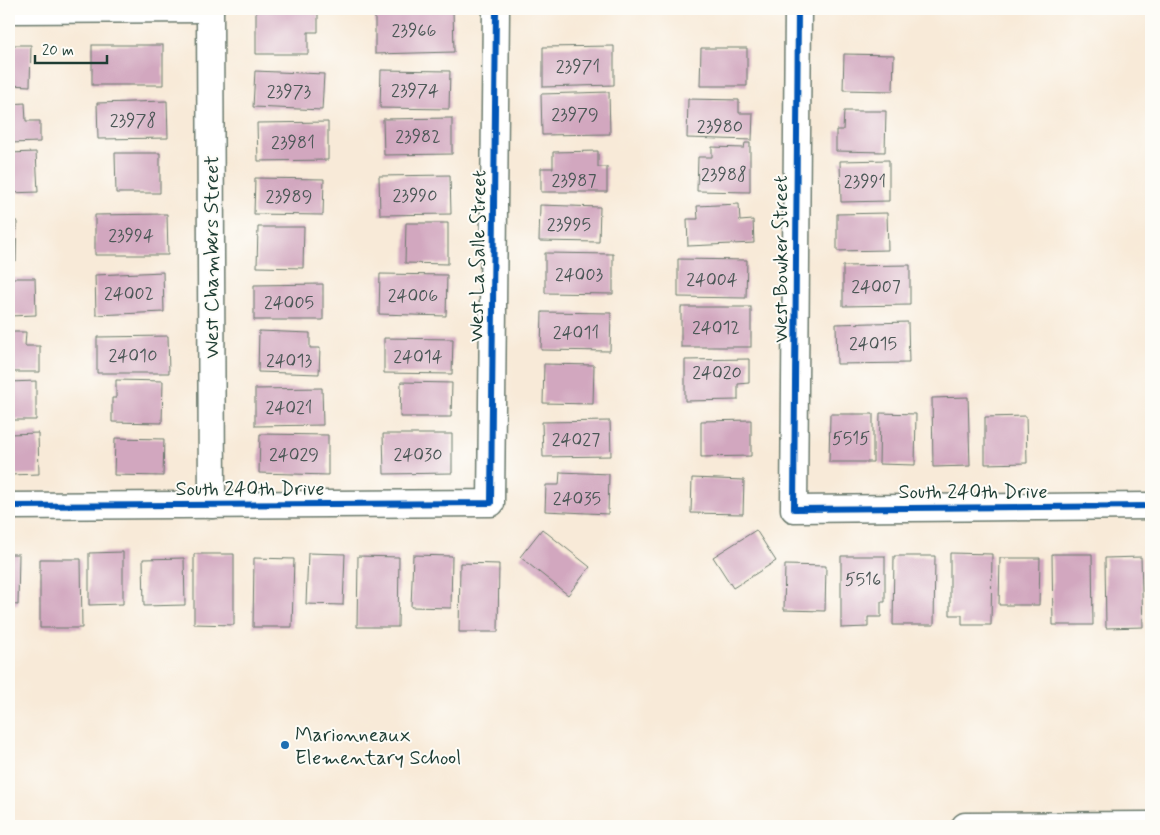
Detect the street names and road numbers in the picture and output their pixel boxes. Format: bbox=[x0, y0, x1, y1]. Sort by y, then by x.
street label: West Chambers Street bbox=[199, 155, 226, 359]
street label: West La Salle Street bbox=[464, 170, 493, 342]
street label: West Bowker Street bbox=[768, 175, 795, 343]
street label: South 240th Drive bbox=[175, 476, 325, 503]
street label: South 240th Drive bbox=[898, 479, 1048, 506]

